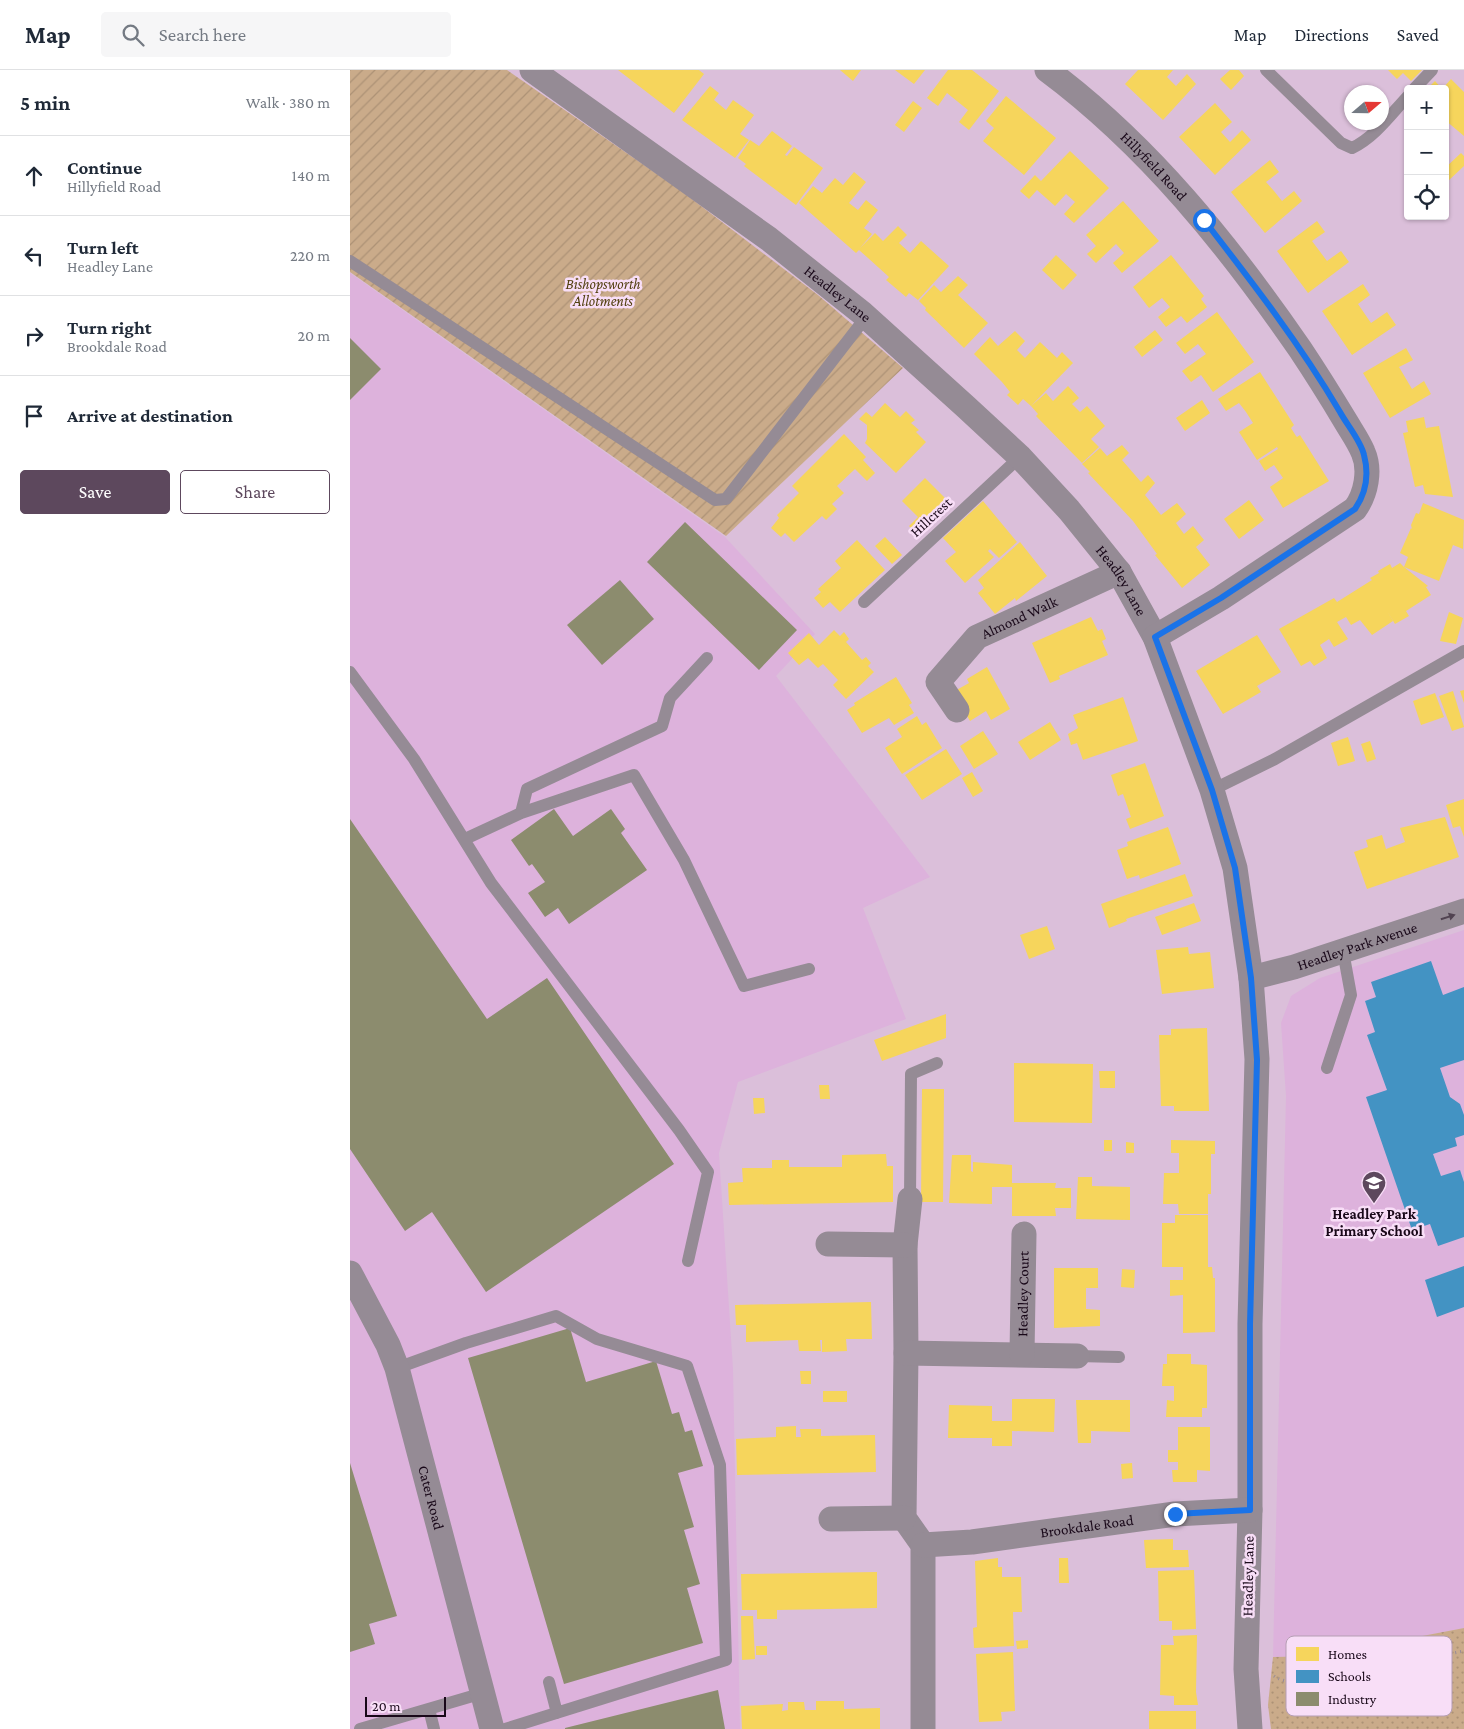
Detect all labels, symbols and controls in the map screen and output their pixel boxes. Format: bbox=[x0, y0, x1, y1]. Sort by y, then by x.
search box bbox=[101, 12, 451, 57]
text: Map bbox=[25, 21, 71, 48]
icon: search bbox=[119, 21, 147, 49]
text: Search here bbox=[159, 24, 246, 45]
text: Map bbox=[1234, 25, 1266, 45]
text: Directions bbox=[1294, 25, 1369, 45]
text: Saved bbox=[1397, 25, 1439, 45]
north arrow bbox=[1344, 85, 1389, 130]
map controls bbox=[1404, 85, 1449, 220]
button: + bbox=[1404, 85, 1449, 130]
text: 5 min bbox=[20, 91, 70, 115]
text: Walk · 380 m bbox=[246, 94, 330, 111]
street label: Hillyfield Road bbox=[1118, 129, 1190, 204]
button: − bbox=[1404, 130, 1449, 175]
text: Continue bbox=[67, 157, 142, 178]
icon: ahead bbox=[20, 162, 48, 190]
text: 140 m bbox=[292, 167, 330, 184]
button: locate bbox=[1404, 175, 1449, 220]
text: Hillyfield Road bbox=[67, 178, 161, 195]
route start bbox=[1193, 209, 1216, 232]
text: Turn left bbox=[67, 237, 139, 258]
icon: left bbox=[20, 242, 48, 270]
text: 220 m bbox=[290, 247, 330, 264]
text: Headley Lane bbox=[67, 258, 153, 275]
street label: Headley Lane bbox=[801, 262, 875, 326]
park label: Bishopsworth Allotments bbox=[565, 276, 641, 309]
text: Turn right bbox=[67, 317, 152, 338]
icon: right bbox=[20, 322, 48, 350]
text: 20 m bbox=[297, 327, 330, 344]
text: Brookdale Road bbox=[67, 338, 167, 355]
icon: arrive bbox=[20, 402, 48, 430]
text: Arrive at destination bbox=[67, 405, 233, 426]
button: Save bbox=[20, 470, 170, 514]
button: Share bbox=[180, 470, 330, 514]
street label: Hillcrest bbox=[907, 493, 956, 540]
street label: Headley Lane bbox=[1093, 542, 1150, 619]
street label: Almond Walk bbox=[979, 593, 1061, 642]
one-way arrow bbox=[1440, 912, 1455, 920]
street label: Headley Park Avenue bbox=[1295, 919, 1420, 973]
school or university icon: Headley Park Primary School bbox=[1361, 1170, 1387, 1204]
place label: Headley Park Primary School bbox=[1325, 1206, 1423, 1239]
street label: Headley Court bbox=[1014, 1250, 1032, 1337]
street label: Cater Road bbox=[415, 1464, 447, 1531]
route end bbox=[1164, 1503, 1187, 1526]
street label: Brookdale Road bbox=[1039, 1512, 1134, 1540]
street label: Headley Lane bbox=[1239, 1535, 1258, 1616]
legend bbox=[1286, 1636, 1452, 1716]
text: Homes bbox=[1328, 1646, 1367, 1662]
text: Schools bbox=[1328, 1668, 1371, 1684]
text: Industry bbox=[1328, 1691, 1377, 1707]
scale bar bbox=[365, 1694, 446, 1717]
text: 20 m bbox=[372, 1698, 400, 1714]

